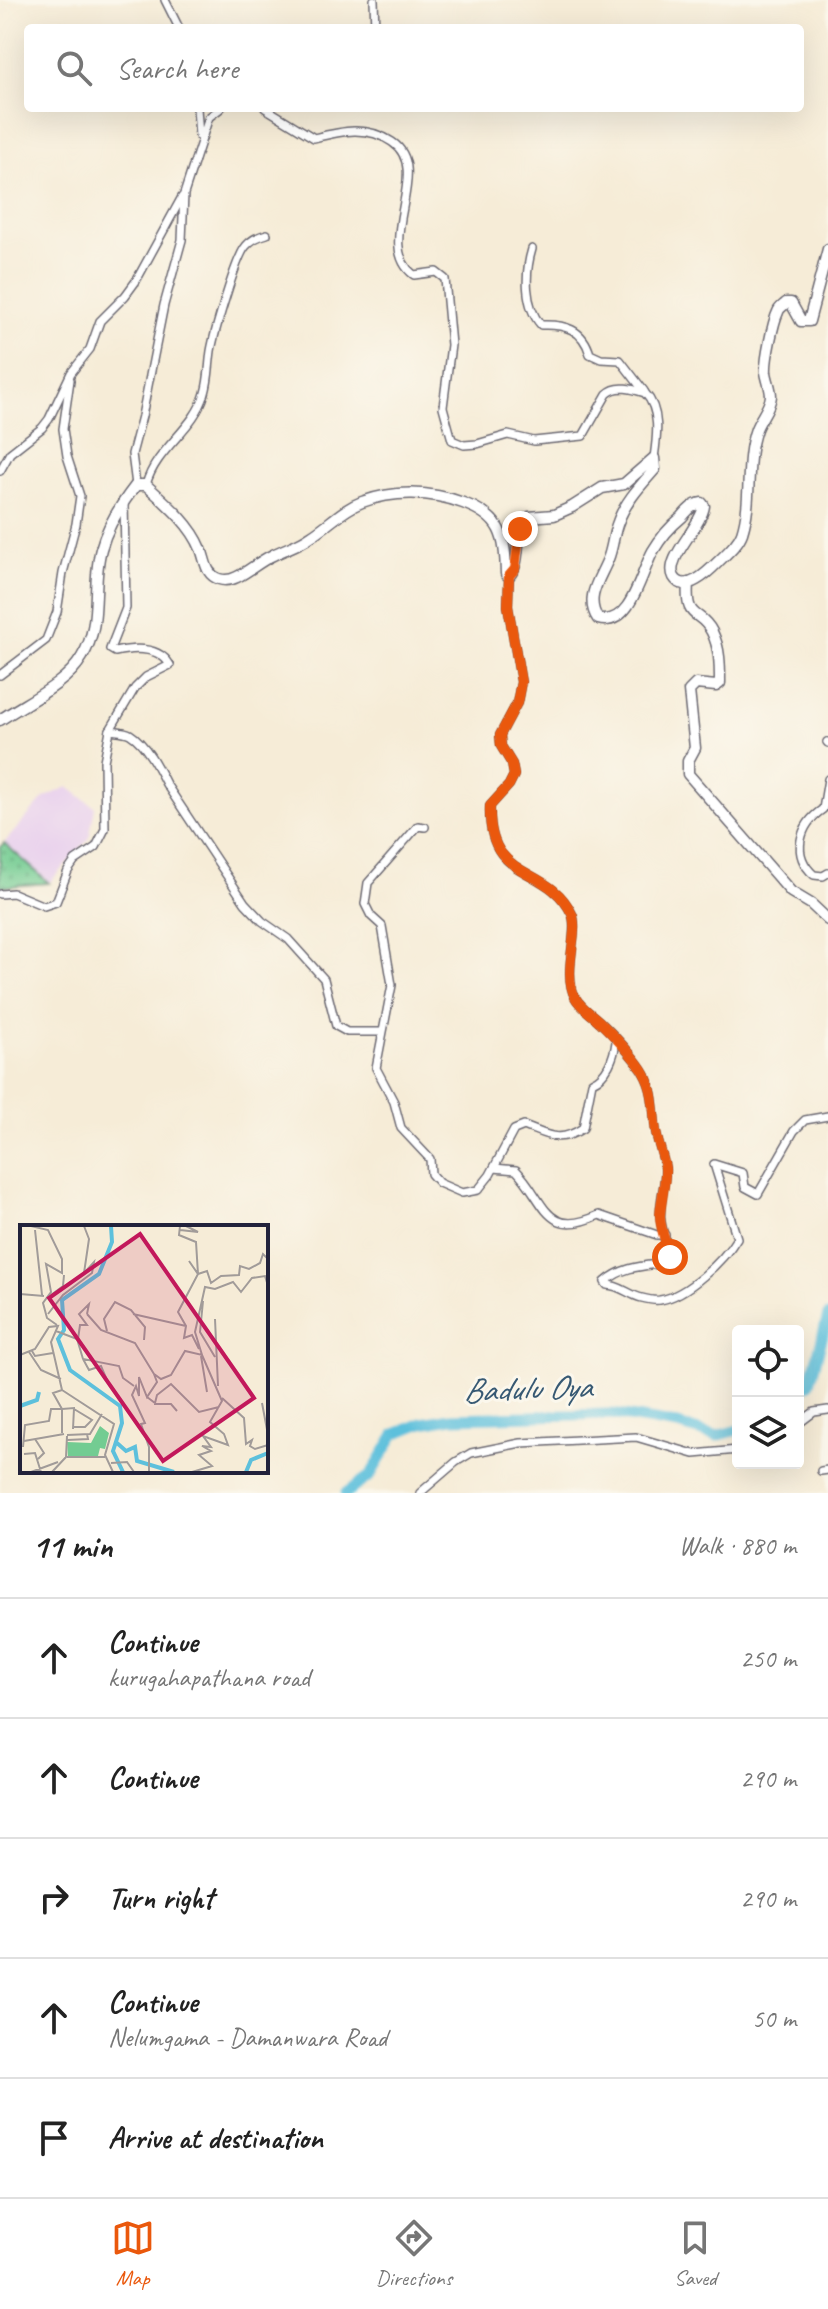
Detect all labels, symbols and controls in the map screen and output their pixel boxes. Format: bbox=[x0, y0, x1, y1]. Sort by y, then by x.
search box bbox=[24, 24, 804, 112]
icon: search bbox=[52, 46, 96, 90]
text: Search here bbox=[116, 49, 238, 87]
route end bbox=[502, 511, 538, 547]
inset map bbox=[20, 1225, 268, 1473]
route start bbox=[652, 1239, 688, 1275]
map controls bbox=[732, 1325, 804, 1469]
button: locate bbox=[732, 1325, 804, 1397]
water label: Badulu Oya bbox=[462, 1364, 595, 1412]
button: layers bbox=[732, 1397, 804, 1469]
text: 11 min bbox=[32, 1524, 112, 1567]
text: Walk · 880 m bbox=[679, 1529, 796, 1562]
text: Continue bbox=[108, 1623, 198, 1661]
icon: ahead bbox=[32, 1636, 76, 1680]
text: 250 m bbox=[740, 1642, 796, 1675]
text: kurugahapathana road bbox=[108, 1661, 310, 1694]
icon: ahead bbox=[32, 1756, 76, 1800]
text: Continue bbox=[108, 1759, 198, 1797]
text: 290 m bbox=[740, 1762, 796, 1795]
icon: right bbox=[32, 1876, 76, 1920]
text: Turn right bbox=[108, 1879, 213, 1917]
text: 290 m bbox=[740, 1882, 796, 1915]
text: Continue bbox=[108, 1983, 198, 2021]
icon: ahead bbox=[32, 1996, 76, 2040]
text: 50 m bbox=[752, 2002, 796, 2035]
text: Nelumgama - Damanwara Road bbox=[108, 2021, 387, 2054]
icon: arrive bbox=[32, 2116, 76, 2160]
text: Arrive at destination bbox=[108, 2119, 323, 2157]
tab: Map bbox=[111, 2216, 155, 2292]
tab: Directions bbox=[376, 2216, 452, 2292]
tab: Saved bbox=[673, 2216, 717, 2292]

